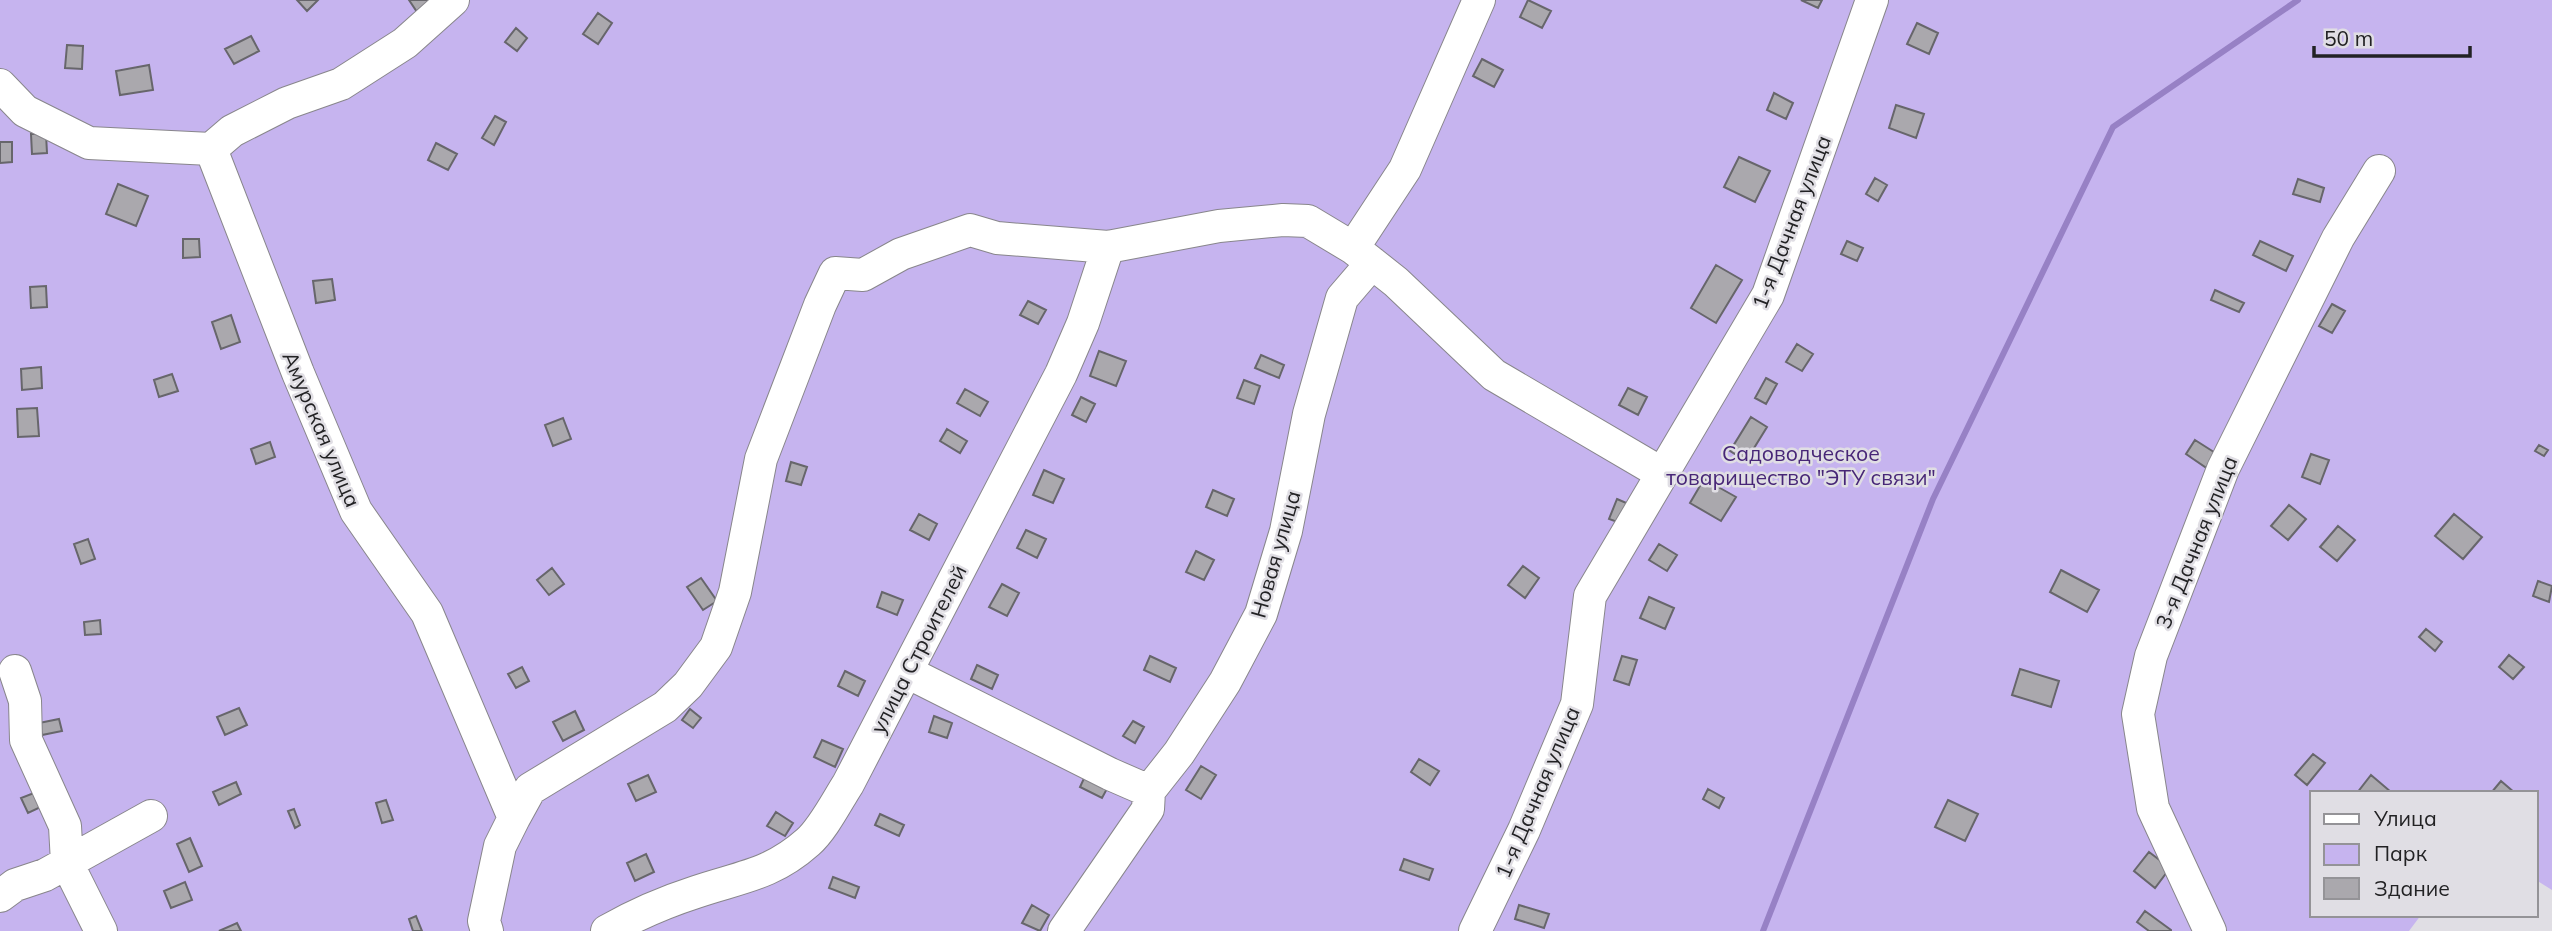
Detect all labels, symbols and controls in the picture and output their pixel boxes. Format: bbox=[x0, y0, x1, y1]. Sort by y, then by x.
scale bar bbox=[2314, 14, 2470, 58]
text: 50 m bbox=[2324, 25, 2373, 51]
street label: 1-я Дачная улица bbox=[1746, 132, 1836, 312]
street label: Амурская улица bbox=[277, 347, 367, 511]
park label: Садоводческое товарищество "ЭТУ связи" bbox=[1666, 440, 1936, 490]
street label: 3-я Дачная улица bbox=[2150, 452, 2242, 632]
street label: Новая улица bbox=[1244, 487, 1306, 621]
street label: улица Строителей bbox=[864, 560, 972, 738]
street label: 1-я Дачная улица bbox=[1489, 702, 1585, 882]
legend bbox=[2310, 791, 2538, 917]
text: Улица bbox=[2373, 805, 2437, 831]
text: Парк bbox=[2374, 840, 2428, 866]
text: Здание bbox=[2374, 875, 2450, 901]

